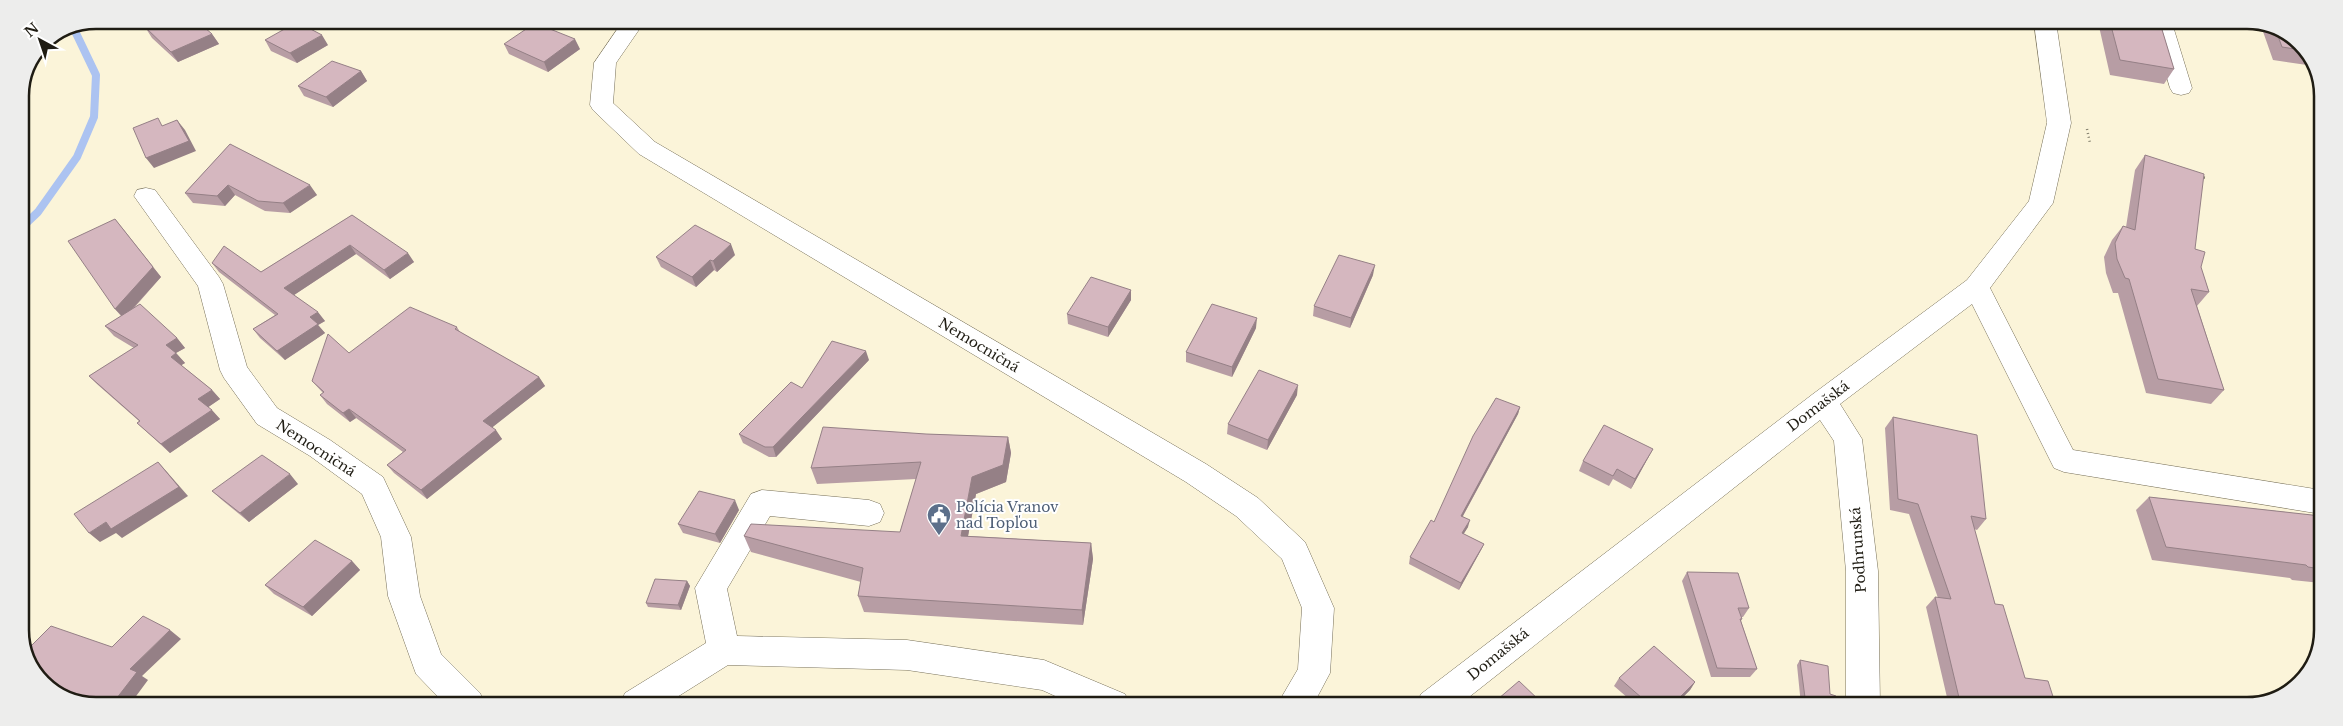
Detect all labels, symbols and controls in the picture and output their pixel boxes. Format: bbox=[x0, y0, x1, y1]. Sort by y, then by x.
north arrow bbox=[15, 15, 65, 65]
text: N bbox=[21, 19, 42, 41]
street label: Nemocničná bbox=[935, 314, 1023, 376]
street label: Domašská bbox=[1783, 377, 1853, 435]
street label: Nemocničná bbox=[273, 416, 359, 481]
place label: Polícia Vranov nad Topľou bbox=[956, 498, 1059, 532]
public building icon: Polícia Vranov nad Topľou bbox=[926, 502, 952, 536]
street label: Podhrunská bbox=[1846, 506, 1870, 593]
street label: Domašská bbox=[1464, 624, 1532, 684]

